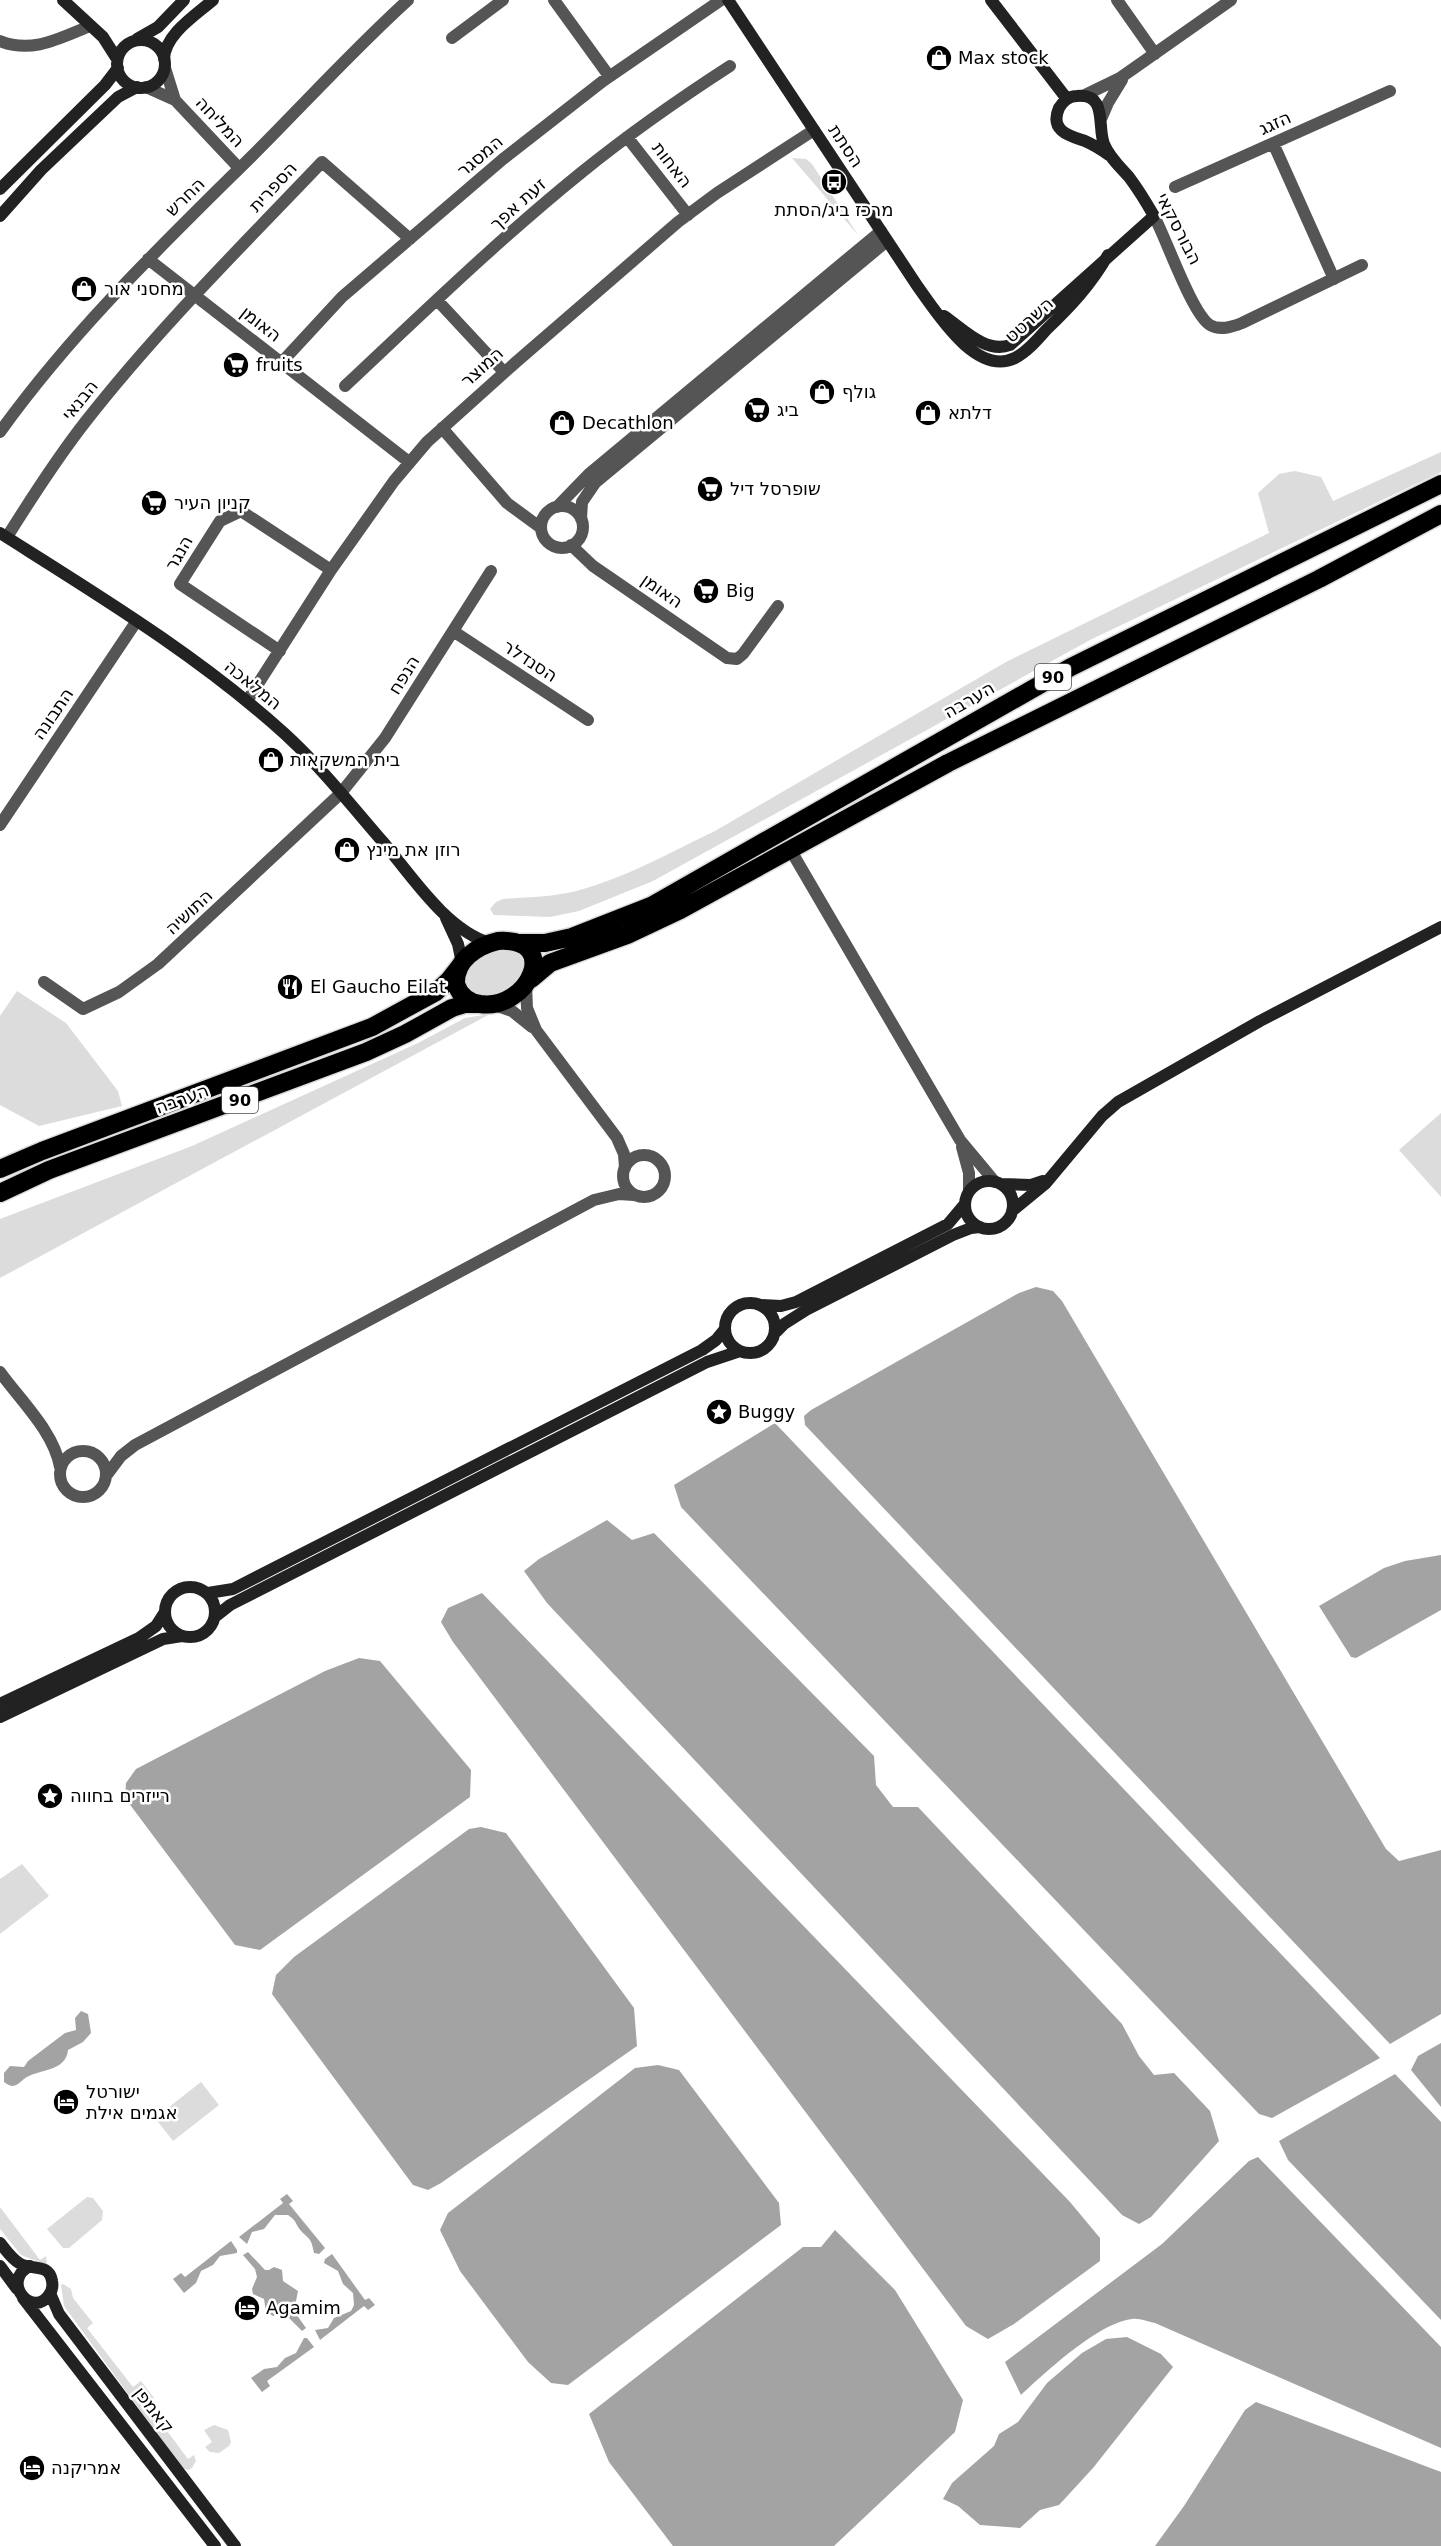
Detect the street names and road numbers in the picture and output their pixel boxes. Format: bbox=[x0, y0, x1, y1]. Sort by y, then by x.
street label: המליחה bbox=[192, 92, 249, 151]
street label: הזגג bbox=[1256, 106, 1294, 139]
street label: הסתת bbox=[825, 120, 868, 171]
street label: המסגר bbox=[453, 130, 507, 181]
street label: האחות bbox=[648, 138, 697, 192]
street label: הספרית bbox=[244, 157, 301, 216]
street label: החרש bbox=[161, 173, 209, 220]
street label: זעת אפך bbox=[485, 173, 550, 234]
street label: הבורסקאי bbox=[1152, 189, 1206, 268]
street label: השרטט bbox=[1000, 292, 1057, 347]
street label: האומן bbox=[237, 301, 286, 346]
street label: המוצר bbox=[456, 342, 507, 391]
street label: הבנאי bbox=[57, 375, 102, 424]
street label: הנגר bbox=[160, 532, 197, 574]
street label: האומן bbox=[637, 569, 687, 612]
street label: הסנדלר bbox=[499, 635, 562, 686]
street label: הנפח bbox=[384, 651, 424, 698]
street label: המלאכה bbox=[220, 655, 286, 714]
road number: 90 bbox=[1035, 664, 1071, 690]
street label: הערבה bbox=[940, 677, 998, 723]
street label: התבונה bbox=[28, 684, 77, 744]
street label: התושיה bbox=[161, 885, 217, 939]
street label: הערבה bbox=[152, 1079, 211, 1118]
road number: 90 bbox=[222, 1087, 258, 1113]
street label: קאמפן bbox=[130, 2382, 179, 2437]

